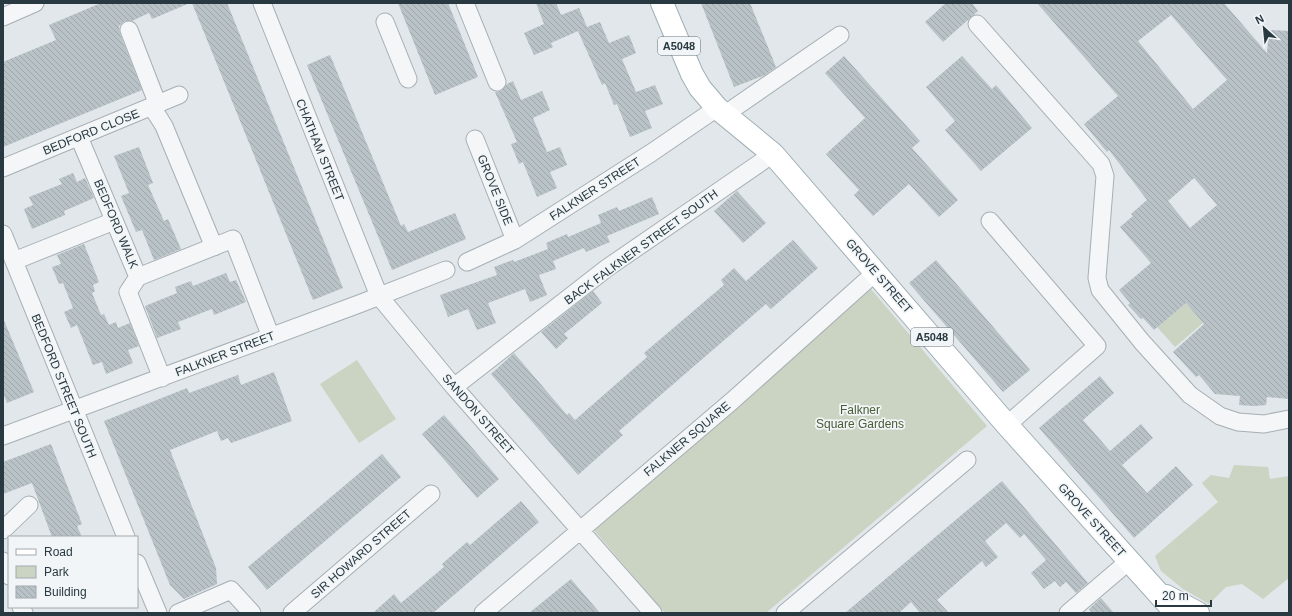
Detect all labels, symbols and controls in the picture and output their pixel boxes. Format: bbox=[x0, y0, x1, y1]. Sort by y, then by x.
north arrow bbox=[1244, 8, 1284, 48]
text: N bbox=[1253, 12, 1266, 26]
road number: A5048 bbox=[658, 37, 700, 55]
street label: CHATHAM STREET bbox=[293, 97, 347, 204]
street label: BEDFORD CLOSE bbox=[41, 106, 141, 158]
street label: GROVE SIDE bbox=[475, 153, 515, 227]
street label: FALKNER STREET bbox=[547, 154, 644, 224]
street label: BEDFORD WALK bbox=[91, 177, 141, 271]
street label: BACK FALKNER STREET SOUTH bbox=[561, 187, 721, 307]
street label: GROVE STREET bbox=[843, 236, 916, 317]
street label: BEDFORD STREET SOUTH bbox=[29, 312, 99, 460]
street label: FALKNER STREET bbox=[173, 328, 277, 379]
road number: A5048 bbox=[911, 328, 953, 346]
street label: SANDON STREET bbox=[439, 371, 517, 458]
street label: FALKNER SQUARE bbox=[641, 399, 733, 479]
park label: Falkner Square Gardens bbox=[816, 403, 904, 431]
street label: GROVE STREET bbox=[1055, 480, 1129, 560]
street label: SIR HOWARD STREET bbox=[308, 506, 414, 601]
legend bbox=[8, 536, 138, 608]
text: Road bbox=[44, 545, 73, 559]
text: Park bbox=[44, 565, 70, 579]
scale bar bbox=[1156, 582, 1211, 608]
text: Building bbox=[44, 585, 87, 599]
text: 20 m bbox=[1162, 589, 1189, 603]

